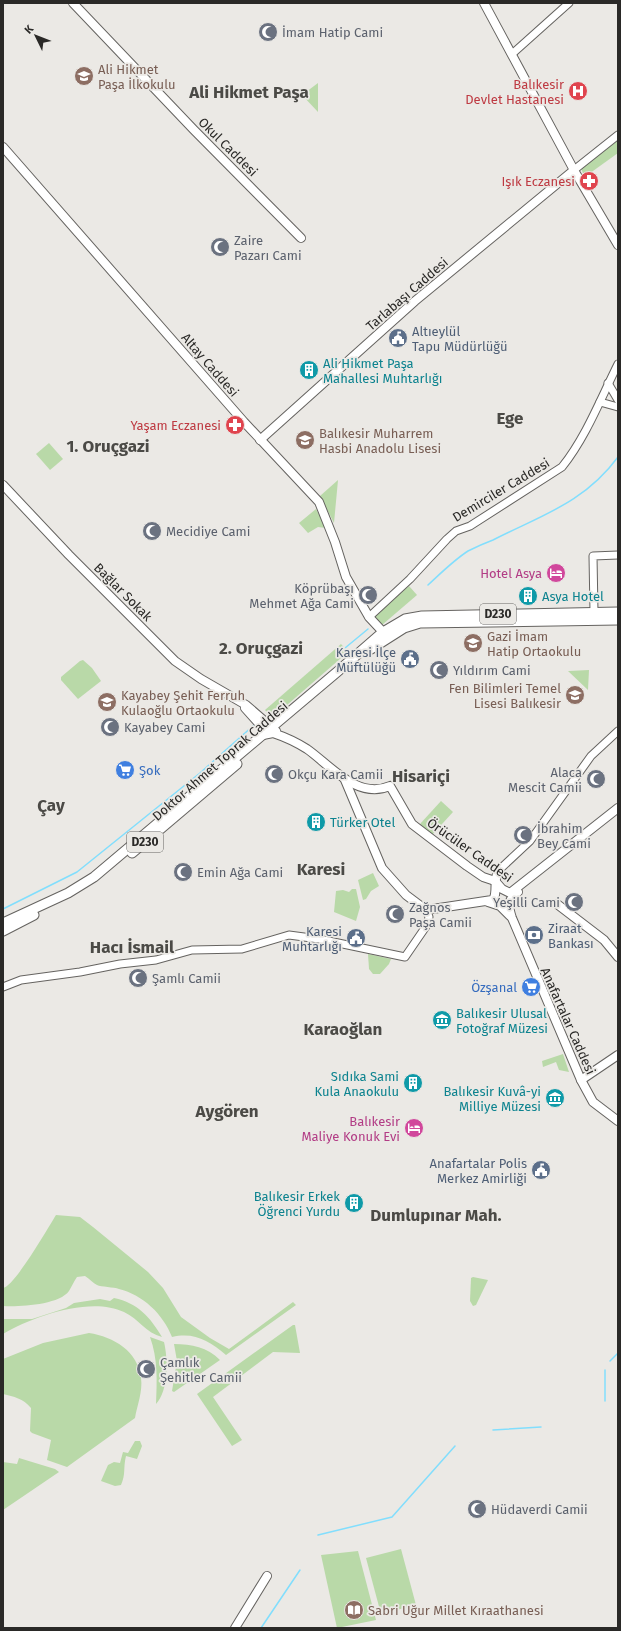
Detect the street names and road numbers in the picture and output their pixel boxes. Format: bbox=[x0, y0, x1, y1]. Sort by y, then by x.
street label: Okul Caddesi bbox=[195, 114, 261, 180]
street label: Tarlabaşı Caddesi bbox=[363, 254, 451, 334]
street label: Altay Caddesi bbox=[178, 330, 242, 400]
street label: Demirciler Caddesi bbox=[450, 455, 552, 525]
street label: Bağlar Sokak bbox=[91, 560, 155, 624]
road number: D230 bbox=[480, 604, 516, 624]
street label: Doktor Ahmet Toprak Caddesi bbox=[149, 698, 291, 824]
street label: Örücüler Caddesi bbox=[424, 814, 516, 885]
road number: D230 bbox=[127, 832, 163, 852]
street label: Anafartalar Caddesi bbox=[538, 965, 598, 1077]

